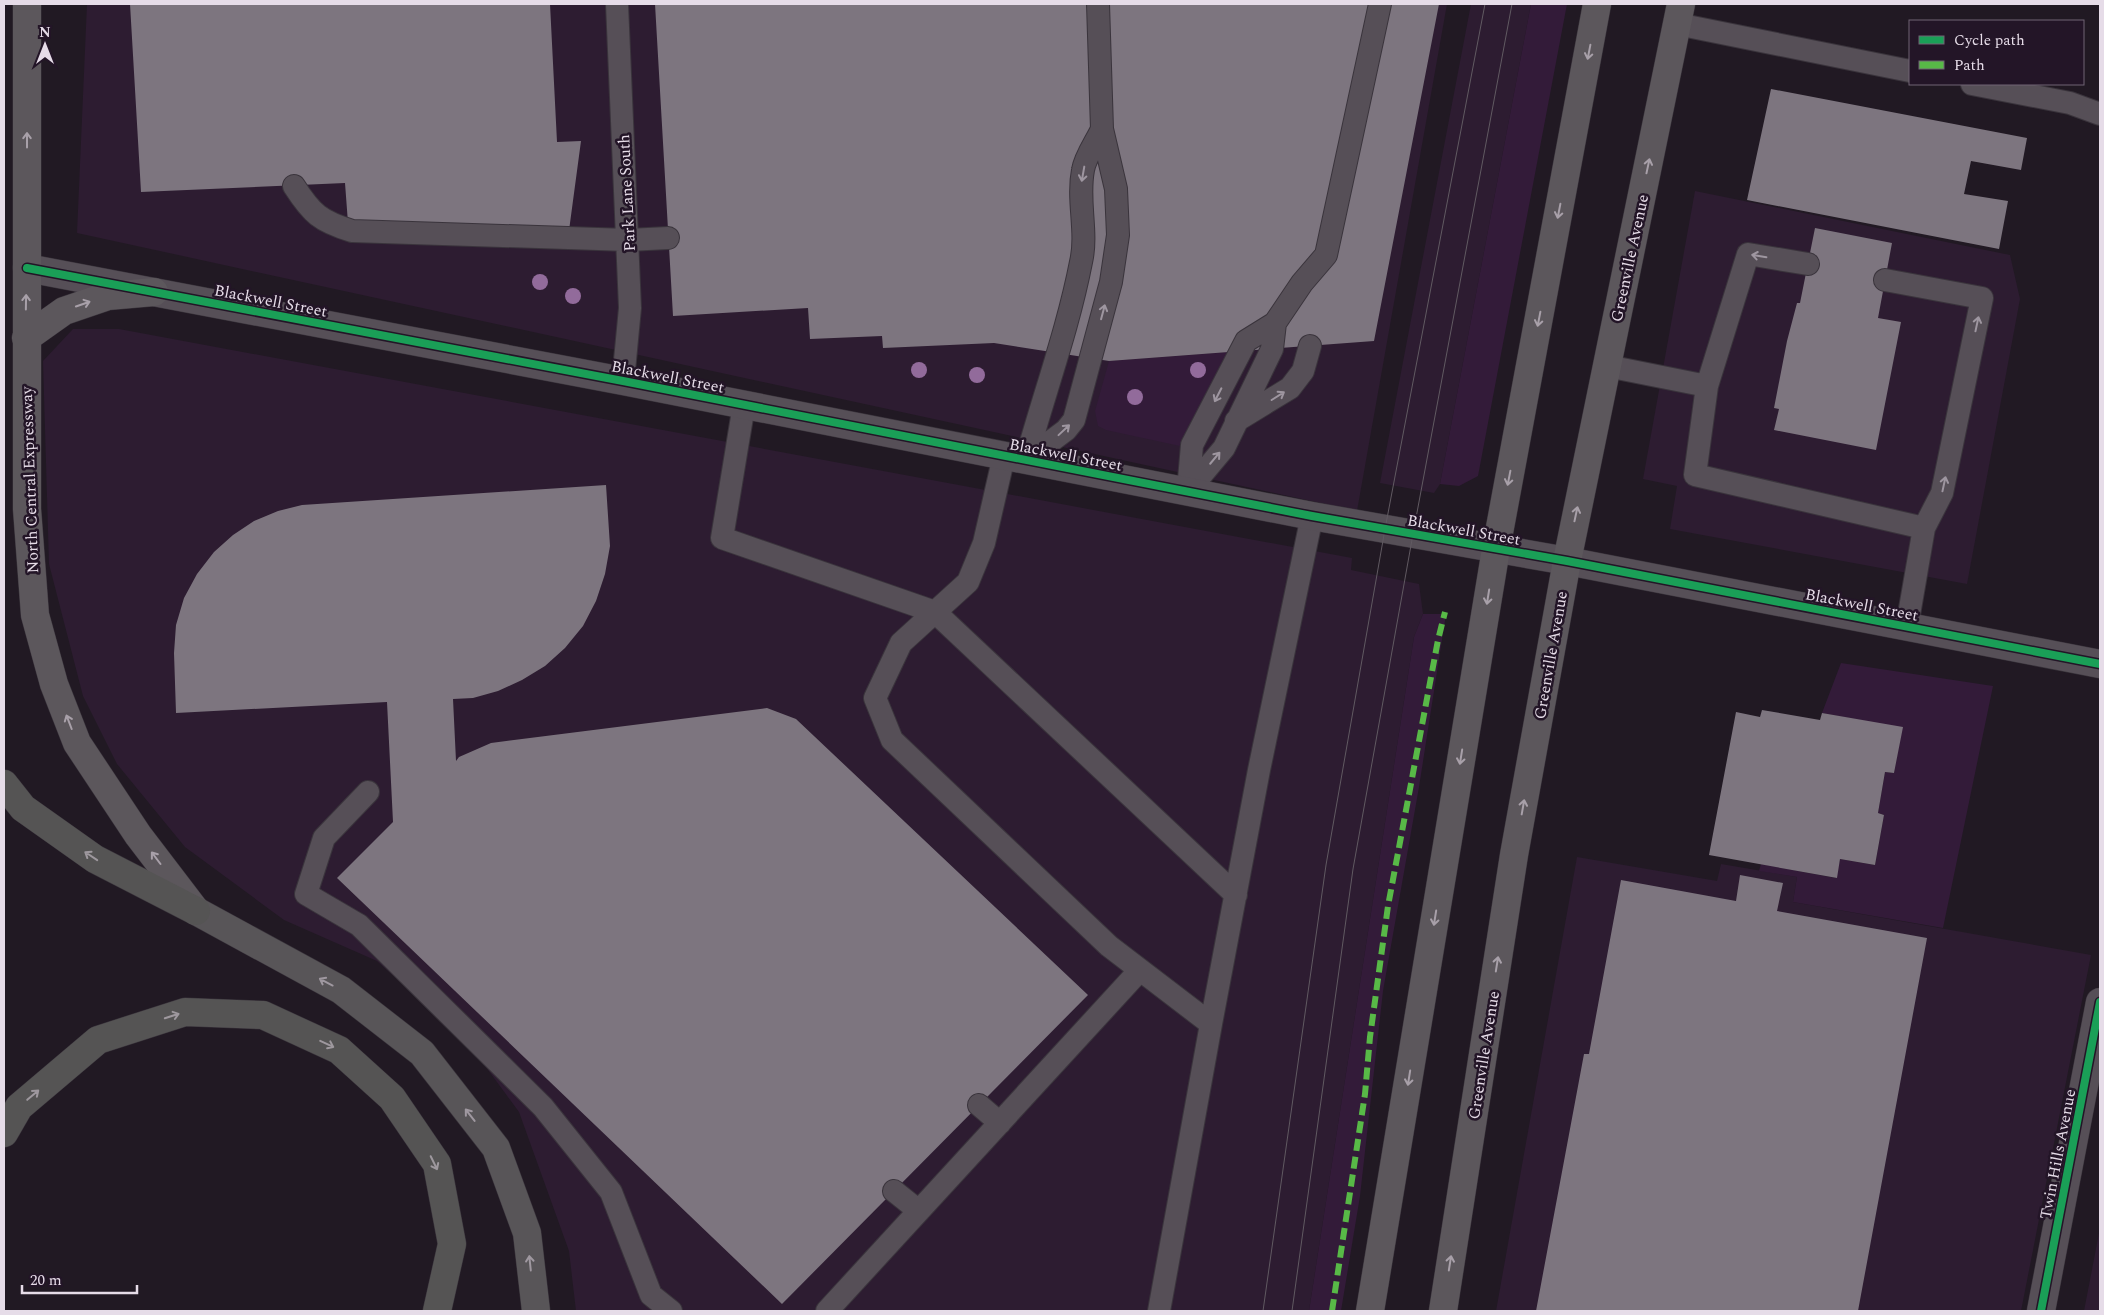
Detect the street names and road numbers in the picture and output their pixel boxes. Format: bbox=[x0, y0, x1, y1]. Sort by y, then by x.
street label: Park Lane South bbox=[612, 134, 642, 252]
street label: Greenville Avenue bbox=[1605, 192, 1655, 324]
street label: Blackwell Street bbox=[212, 278, 330, 324]
street label: Blackwell Street bbox=[609, 354, 727, 400]
street label: North Central Expressway bbox=[15, 385, 45, 574]
street label: Blackwell Street bbox=[1007, 432, 1125, 478]
street label: Blackwell Street bbox=[1405, 508, 1523, 552]
street label: Blackwell Street bbox=[1803, 582, 1921, 628]
street label: Greenville Avenue bbox=[1528, 589, 1574, 721]
street label: Greenville Avenue bbox=[1462, 989, 1506, 1121]
street label: Twin Hills Avenue bbox=[2034, 1087, 2082, 1221]

